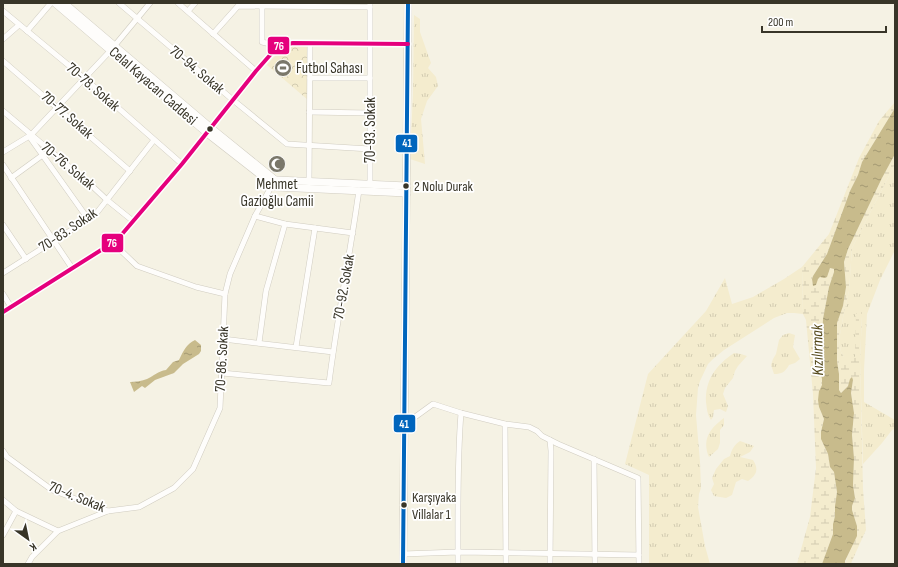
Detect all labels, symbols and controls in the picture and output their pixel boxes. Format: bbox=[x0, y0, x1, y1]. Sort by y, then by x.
scale bar bbox=[762, 8, 886, 34]
text: 200 m bbox=[768, 15, 794, 30]
line badge: 76 bbox=[267, 36, 290, 55]
text: 76 bbox=[274, 40, 284, 53]
street label: 70-94. Sokak bbox=[166, 41, 229, 99]
street label: Celal Kayacan Caddesi bbox=[105, 43, 201, 130]
street label: 70-78. Sokak bbox=[62, 58, 124, 116]
sports icon: Futbol Sahası bbox=[273, 58, 293, 78]
place label: Futbol Sahası bbox=[296, 59, 363, 78]
street label: 70-77. Sokak bbox=[37, 87, 97, 143]
street label: 70-93. Sokak bbox=[361, 97, 380, 163]
unlabelled marker bbox=[205, 124, 215, 134]
line badge: 41 bbox=[395, 134, 418, 153]
text: 41 bbox=[402, 137, 412, 150]
street label: 70-76. Sokak bbox=[37, 138, 99, 194]
mosque icon: Mehmet Gazioğlu Camii bbox=[267, 154, 287, 174]
place label: Mehmet Gazioğlu Camii bbox=[241, 175, 314, 211]
place label: 2 Nolu Durak bbox=[414, 178, 474, 195]
marker: 2 Nolu Durak bbox=[401, 181, 411, 191]
street label: 70-83. Sokak bbox=[35, 203, 101, 256]
line badge: 76 bbox=[101, 233, 124, 253]
text: 76 bbox=[107, 237, 117, 250]
street label: 70-92. Sokak bbox=[329, 253, 359, 321]
water label: Kızılırmak bbox=[808, 323, 828, 376]
street label: 70-86. Sokak bbox=[211, 325, 233, 392]
line badge: 41 bbox=[393, 414, 416, 433]
text: 41 bbox=[399, 418, 409, 431]
street label: 70-4. Sokak bbox=[46, 477, 108, 517]
place label: Karşıyaka Villalar 1 bbox=[412, 489, 456, 523]
marker: Karşıyaka Villalar 1 bbox=[399, 500, 409, 510]
north arrow bbox=[8, 519, 48, 559]
text: K bbox=[27, 540, 39, 554]

